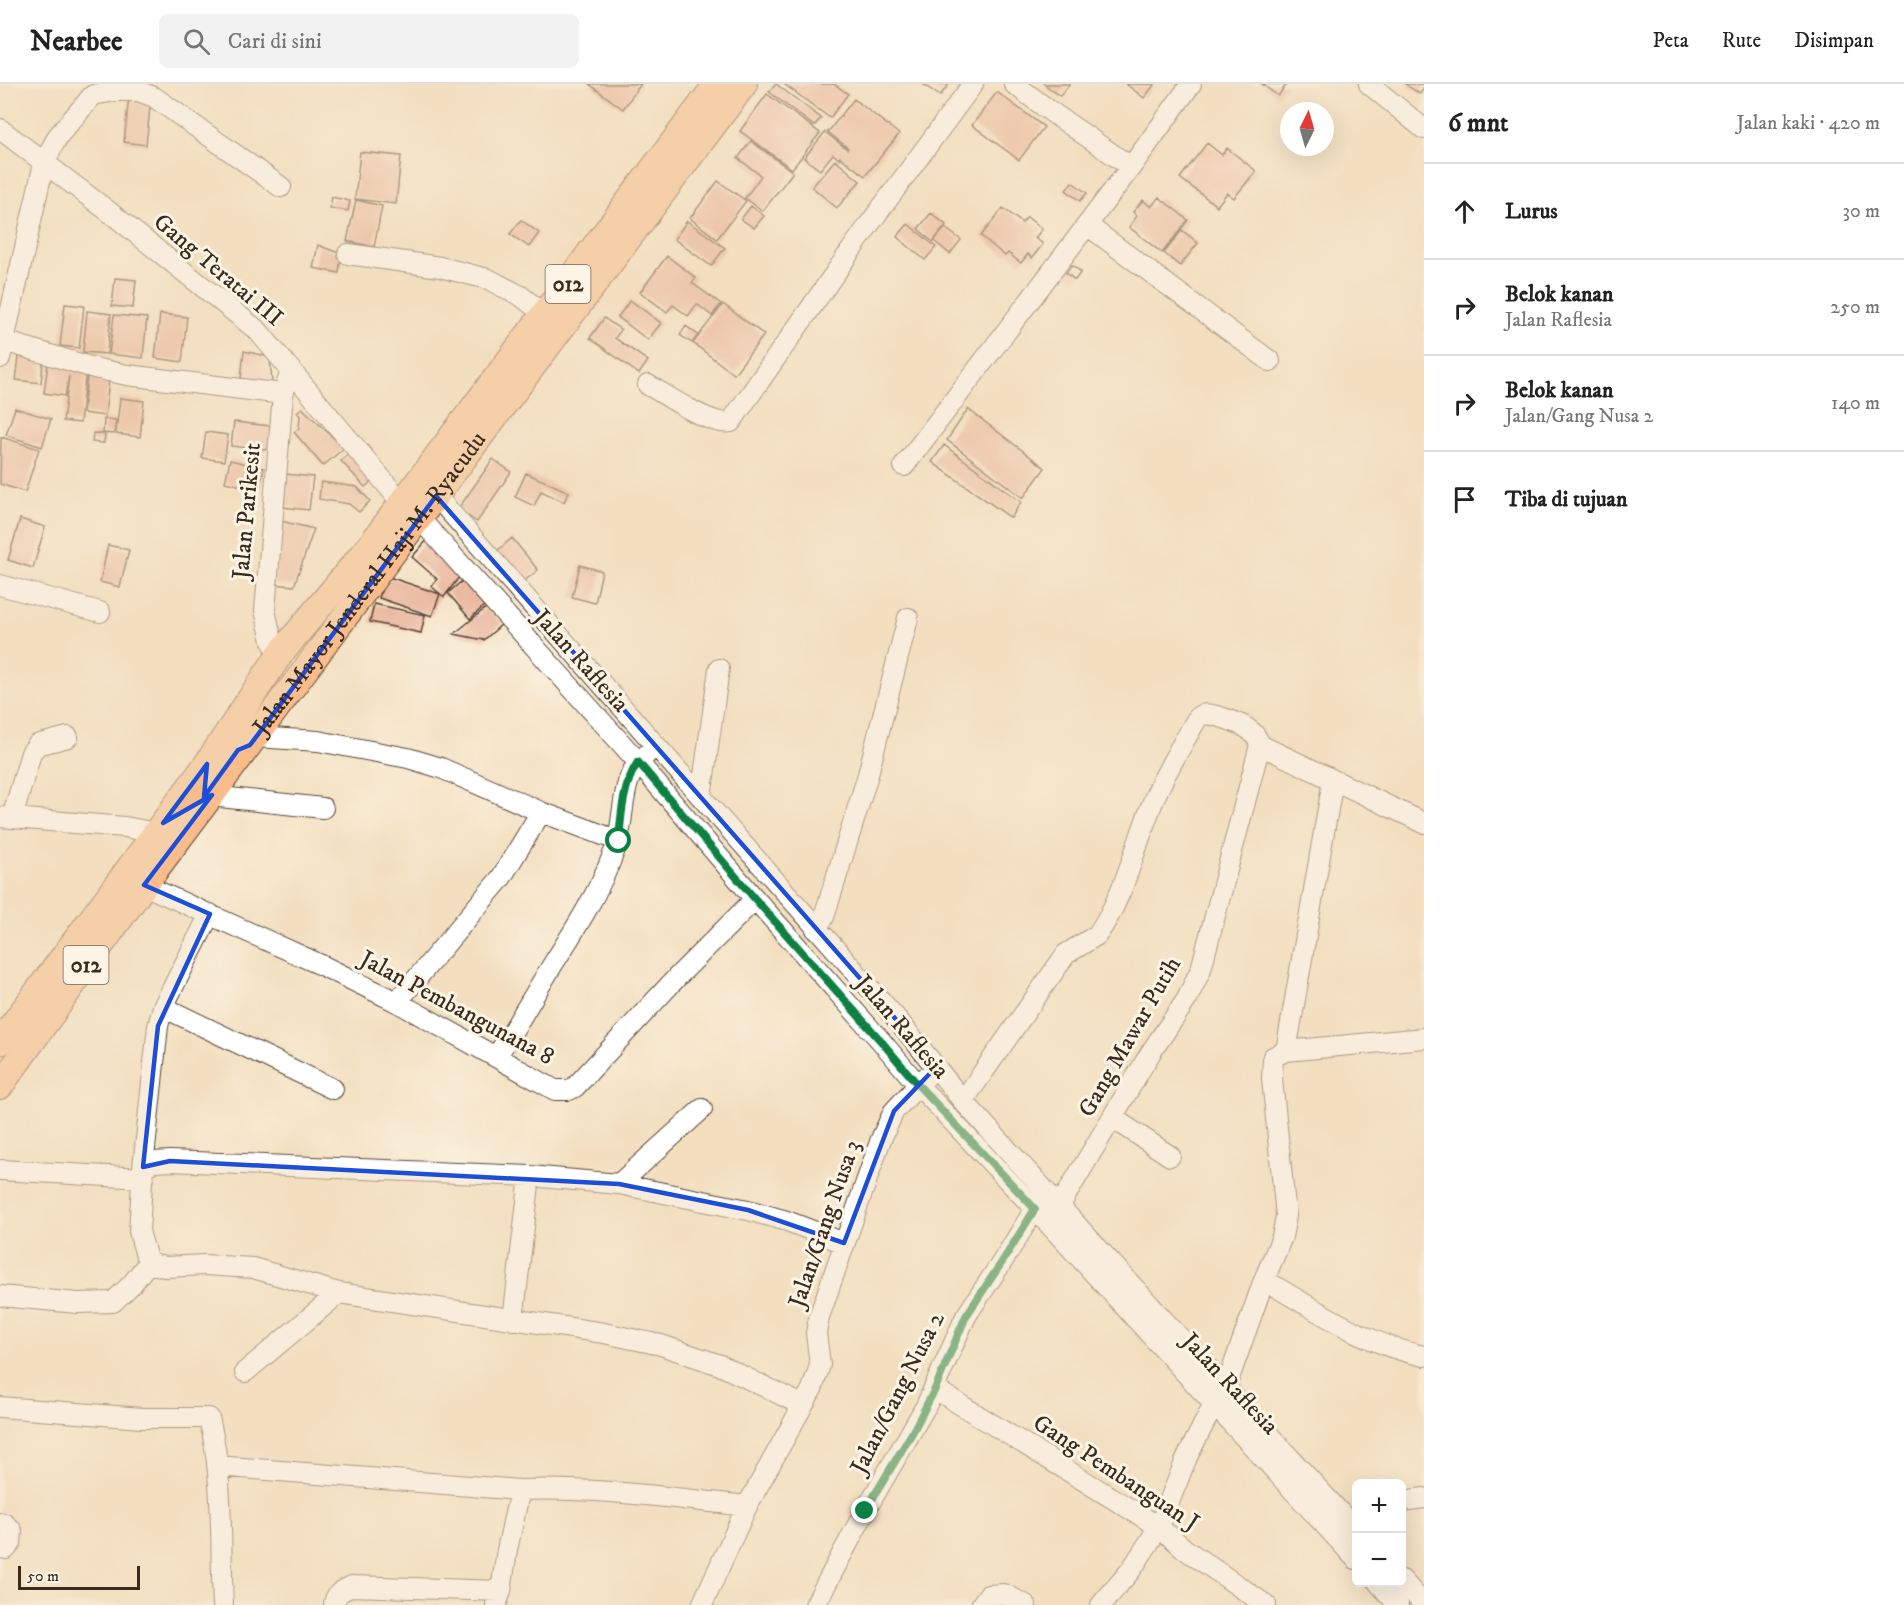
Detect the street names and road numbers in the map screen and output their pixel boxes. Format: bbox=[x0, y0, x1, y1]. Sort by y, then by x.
street label: Gang Teratai III bbox=[147, 207, 289, 333]
road number: 012 bbox=[546, 265, 590, 303]
street label: Jalan Mayor Jenderal Haji M. Ryacudu bbox=[245, 426, 493, 743]
street label: Jalan Parikesit bbox=[226, 441, 268, 583]
street label: Jalan Raflesia bbox=[526, 602, 636, 719]
street label: Jalan Pembangunana 8 bbox=[353, 943, 559, 1072]
road number: 012 bbox=[64, 946, 109, 984]
street label: Gang Mawar Putih bbox=[1072, 951, 1188, 1122]
street label: Jalan Raflesia bbox=[847, 967, 956, 1086]
street label: Jalan/Gang Nusa 3 bbox=[782, 1136, 868, 1314]
street label: Jalan/Gang Nusa 2 bbox=[843, 1307, 952, 1481]
street label: Jalan Raflesia bbox=[1174, 1325, 1285, 1442]
street label: Gang Pembanguan J bbox=[1027, 1408, 1205, 1538]

